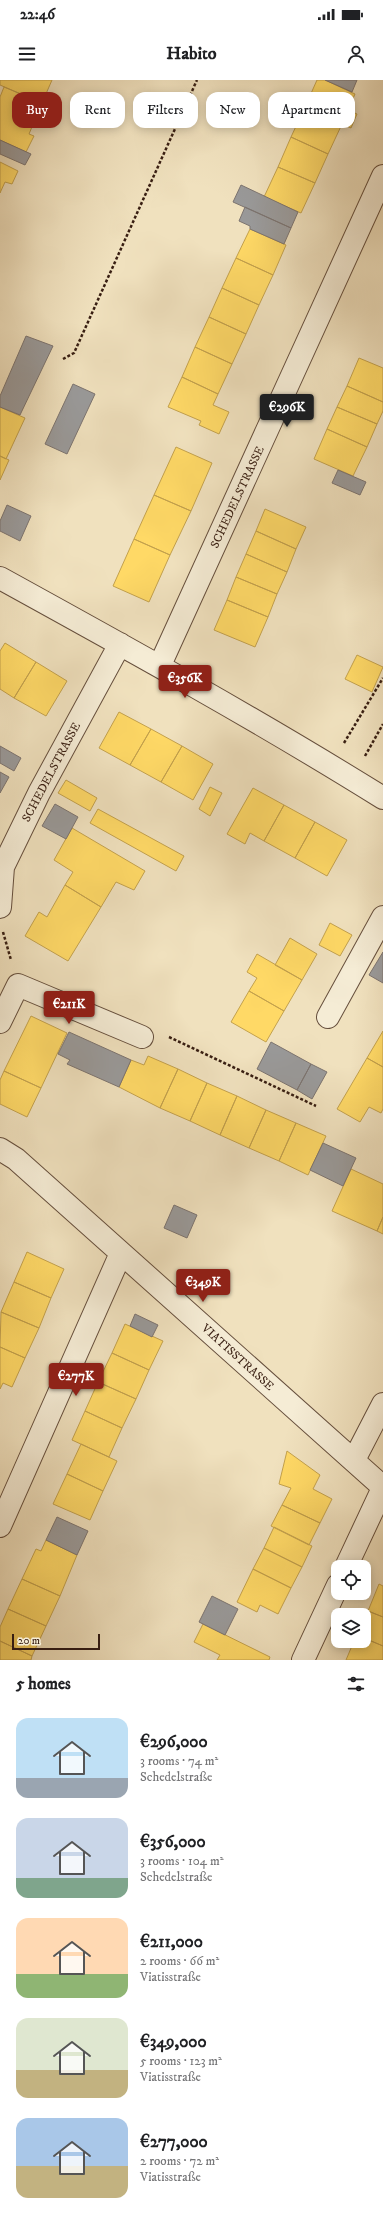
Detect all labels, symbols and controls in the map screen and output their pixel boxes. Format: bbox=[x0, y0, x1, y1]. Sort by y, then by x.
text: 22:46 bbox=[20, 5, 55, 24]
icon: menu bbox=[16, 43, 38, 65]
text: Habito bbox=[166, 43, 217, 65]
icon: person bbox=[345, 43, 367, 65]
chip: Buy bbox=[12, 92, 62, 128]
chip: Rent bbox=[70, 92, 125, 128]
chip: Filters bbox=[133, 92, 198, 128]
chip: New bbox=[206, 92, 260, 128]
chip: Apartment bbox=[268, 92, 355, 128]
pin: €296K bbox=[259, 394, 315, 428]
text: €296K bbox=[269, 399, 305, 415]
street label: SCHEDELSTRASSE bbox=[207, 443, 268, 551]
pin: €356K bbox=[157, 665, 213, 699]
text: €356K bbox=[168, 670, 202, 686]
street label: SCHEDELSTRASSE bbox=[19, 719, 84, 825]
pin: €211K bbox=[41, 991, 97, 1025]
text: €211K bbox=[53, 996, 85, 1012]
pin: €349K bbox=[175, 1269, 231, 1303]
text: €349K bbox=[185, 1274, 221, 1290]
street label: VIATISSTRASSE bbox=[198, 1320, 277, 1394]
pin: €277K bbox=[48, 1363, 104, 1397]
text: €277K bbox=[58, 1368, 94, 1384]
map controls bbox=[331, 1560, 371, 1648]
button: locate bbox=[331, 1560, 371, 1600]
button: layers bbox=[331, 1608, 371, 1648]
scale bar bbox=[12, 1632, 100, 1651]
text: 20 m bbox=[18, 1634, 40, 1648]
text: 5 homes bbox=[16, 1673, 71, 1695]
icon: filters bbox=[345, 1673, 367, 1695]
text: €296,000 bbox=[140, 1731, 208, 1753]
icon: home bbox=[48, 1734, 96, 1782]
text: 3 rooms · 74 m² bbox=[140, 1753, 218, 1769]
text: Schedelstraße bbox=[140, 1769, 212, 1785]
text: €356,000 bbox=[140, 1831, 206, 1853]
icon: home bbox=[48, 1834, 96, 1882]
text: 3 rooms · 104 m² bbox=[140, 1853, 223, 1869]
text: Schedelstraße bbox=[140, 1869, 212, 1885]
text: €211,000 bbox=[140, 1931, 203, 1953]
icon: home bbox=[48, 1934, 96, 1982]
text: 2 rooms · 66 m² bbox=[140, 1953, 219, 1969]
text: Viatisstraße bbox=[140, 1969, 201, 1985]
text: €349,000 bbox=[140, 2031, 207, 2053]
icon: home bbox=[48, 2034, 96, 2082]
text: 5 rooms · 123 m² bbox=[140, 2053, 222, 2069]
text: Viatisstraße bbox=[140, 2069, 201, 2085]
text: €277,000 bbox=[140, 2131, 208, 2153]
icon: home bbox=[48, 2134, 96, 2182]
text: 2 rooms · 72 m² bbox=[140, 2153, 219, 2169]
text: Viatisstraße bbox=[140, 2169, 201, 2185]

